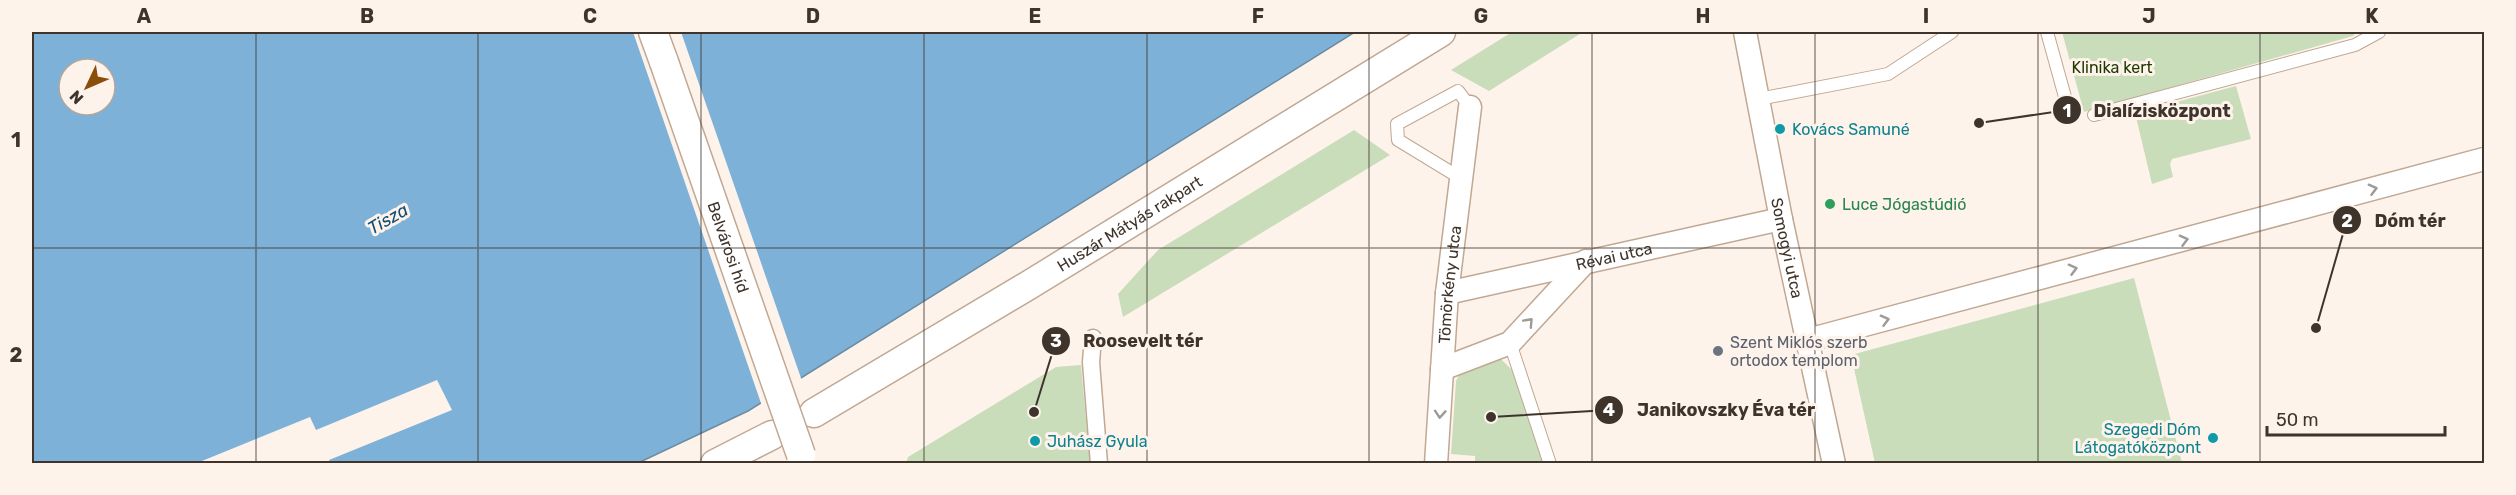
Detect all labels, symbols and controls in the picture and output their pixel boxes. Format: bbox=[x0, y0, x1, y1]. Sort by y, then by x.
text: A bbox=[137, 4, 152, 28]
text: B bbox=[360, 4, 374, 28]
text: C bbox=[583, 4, 597, 28]
text: D bbox=[806, 4, 820, 28]
text: E bbox=[1029, 4, 1041, 28]
text: F bbox=[1252, 4, 1264, 28]
text: G bbox=[1474, 4, 1488, 28]
text: H bbox=[1696, 4, 1710, 28]
text: I bbox=[1923, 4, 1929, 28]
text: J bbox=[2142, 4, 2156, 28]
text: K bbox=[2365, 4, 2379, 28]
north arrow bbox=[57, 57, 117, 117]
park label: Klinika kert bbox=[2072, 58, 2152, 77]
text: N bbox=[66, 86, 87, 108]
callout: Dialízisközpont bbox=[2052, 92, 2243, 128]
text: 1 bbox=[2063, 100, 2071, 122]
text: Dialízisközpont bbox=[2093, 100, 2231, 122]
place label: Kovács Samuné bbox=[1792, 120, 1910, 139]
marker: Kovács Samuné bbox=[1773, 122, 1787, 136]
text: 1 bbox=[11, 128, 21, 152]
street label: Huszár Mátyás rakpart bbox=[1053, 172, 1205, 275]
one-way arrow bbox=[2367, 184, 2377, 196]
place label: Luce Jógastúdió bbox=[1842, 195, 1966, 214]
street label: Somogyi utca bbox=[1768, 196, 1807, 300]
marker: Luce Jógastúdió bbox=[1823, 197, 1837, 211]
water label: Tisza bbox=[364, 198, 413, 239]
street label: Belvárosi híd bbox=[704, 199, 753, 295]
callout: Dóm tér bbox=[2332, 202, 2457, 238]
text: 2 bbox=[2341, 210, 2353, 232]
text: Dóm tér bbox=[2374, 210, 2446, 232]
street label: Tömörkény utca bbox=[1434, 224, 1465, 344]
one-way arrow bbox=[2179, 234, 2189, 247]
street label: Révai utca bbox=[1574, 238, 1654, 274]
one-way arrow bbox=[2067, 264, 2078, 276]
one-way arrow bbox=[1879, 314, 1889, 327]
one-way arrow bbox=[1522, 319, 1533, 329]
callout: Roosevelt tér bbox=[1041, 323, 1215, 359]
text: 3 bbox=[1050, 330, 1062, 352]
text: Roosevelt tér bbox=[1083, 330, 1203, 352]
place label: Szent Miklós szerb ortodox templom bbox=[1730, 333, 1867, 370]
text: 2 bbox=[10, 343, 23, 367]
marker: Szent Miklós szerb ortodox templom bbox=[1711, 344, 1725, 358]
callout: Janikovszky Éva tér bbox=[1594, 392, 1827, 428]
text: 4 bbox=[1603, 399, 1615, 421]
text: Janikovszky Éva tér bbox=[1637, 399, 1815, 421]
scale bar bbox=[2267, 399, 2446, 437]
text: 50 m bbox=[2276, 409, 2319, 431]
one-way arrow bbox=[1433, 410, 1446, 419]
place label: Szegedi Dóm Látogatóközpont bbox=[2074, 420, 2201, 457]
marker: Szegedi Dóm Látogatóközpont bbox=[2206, 431, 2220, 445]
place label: Juhász Gyula bbox=[1047, 432, 1148, 451]
marker: Juhász Gyula bbox=[1028, 434, 1042, 448]

